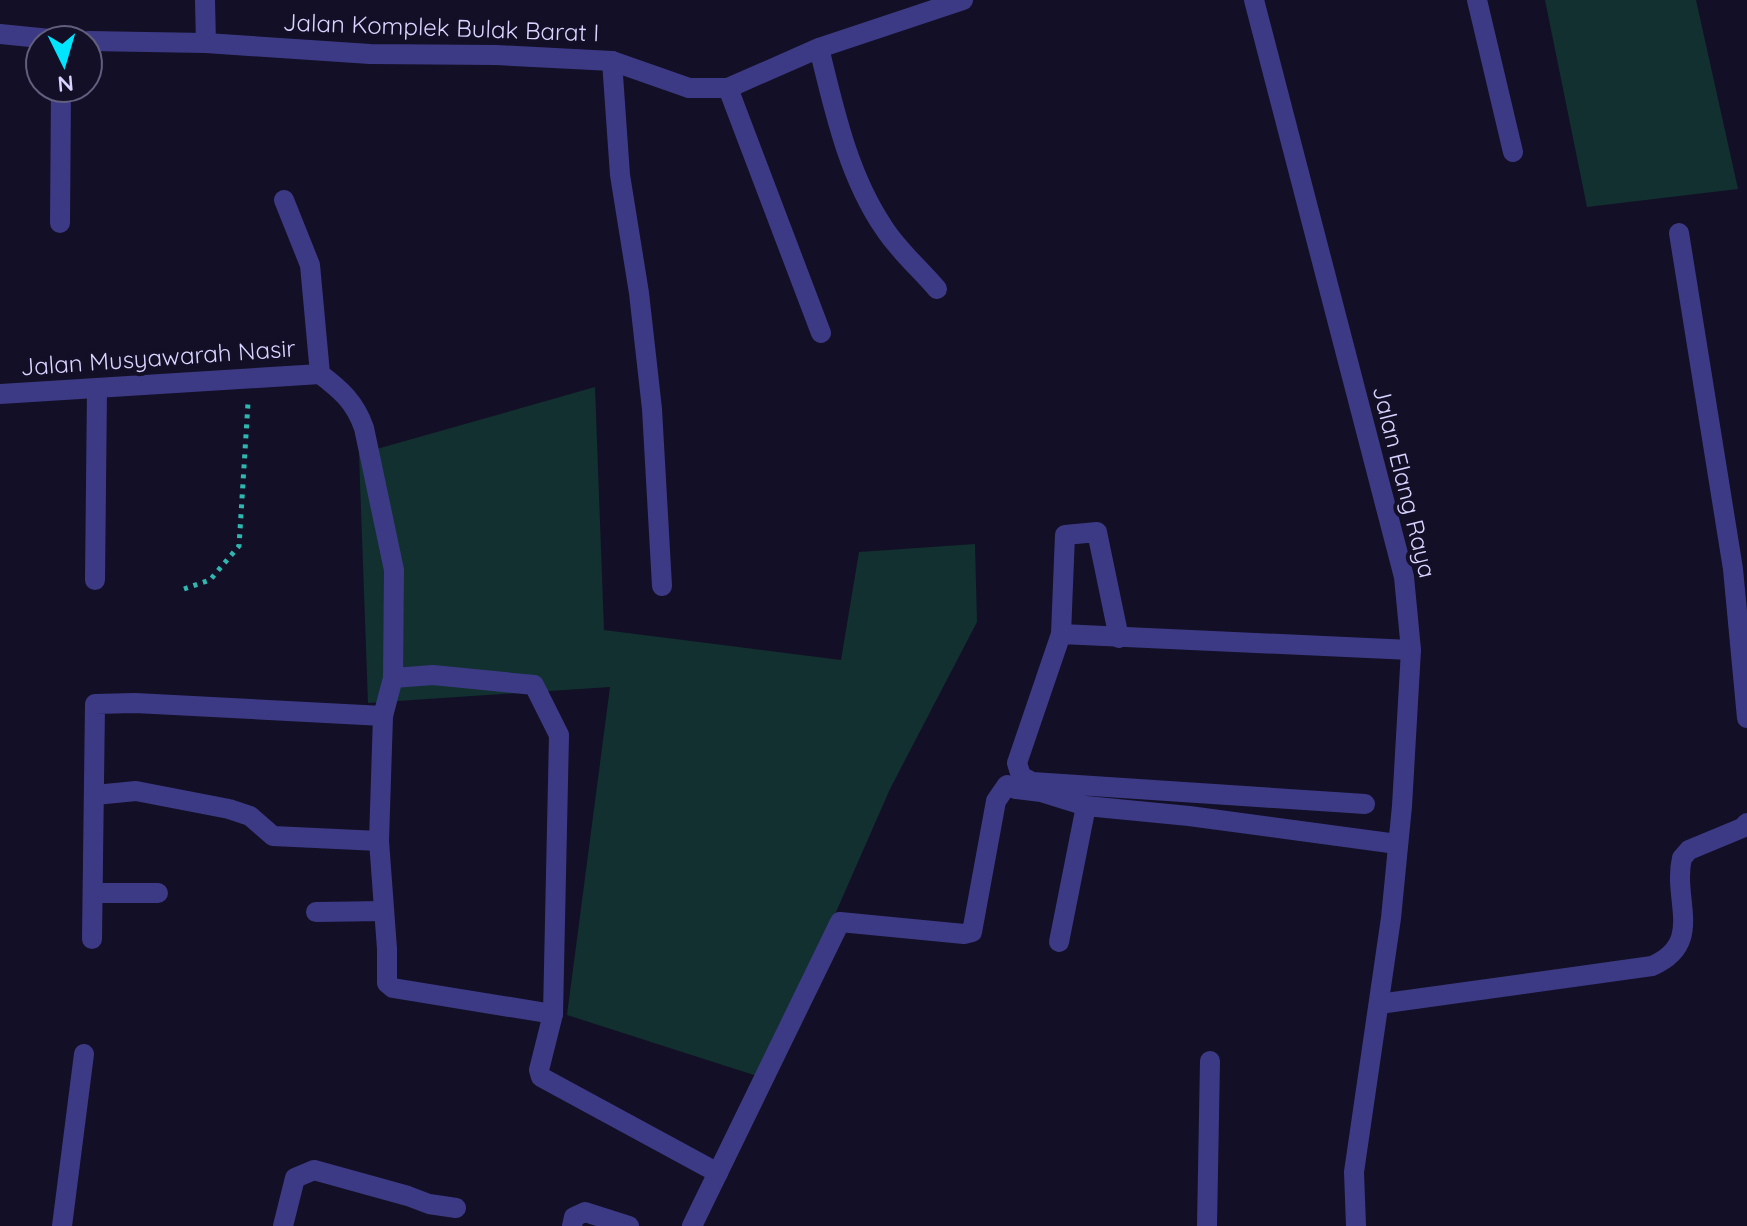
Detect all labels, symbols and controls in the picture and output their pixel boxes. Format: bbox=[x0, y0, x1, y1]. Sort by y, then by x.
street label: Jalan Komplek Bulak Barat I bbox=[282, 6, 600, 48]
north arrow bbox=[24, 24, 104, 104]
text: N bbox=[56, 69, 75, 99]
street label: Jalan Musyawarah Nasir bbox=[19, 332, 296, 382]
street label: Jalan Elang Raya bbox=[1367, 383, 1443, 581]

